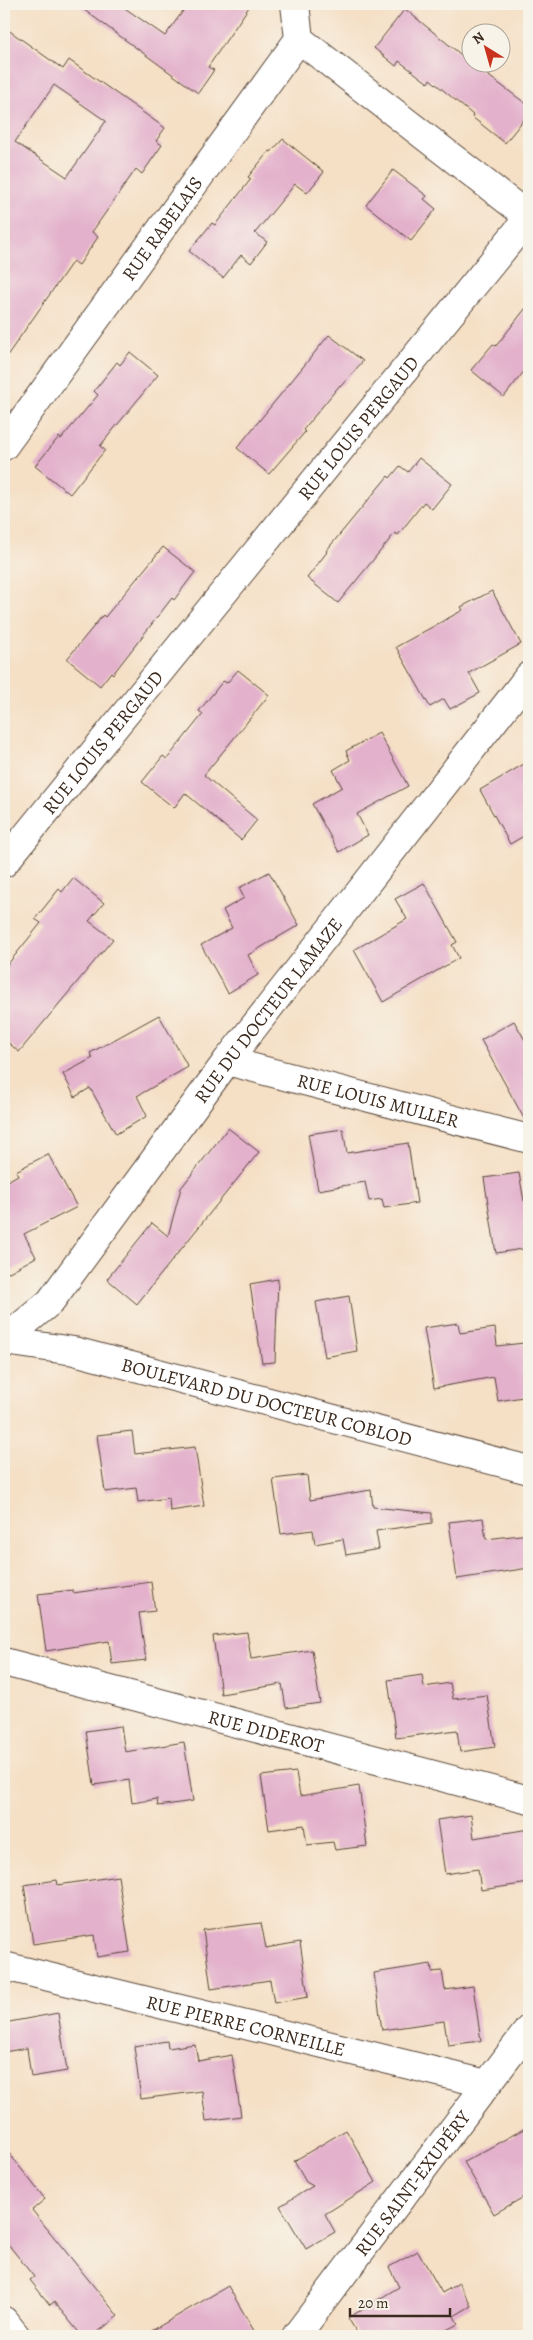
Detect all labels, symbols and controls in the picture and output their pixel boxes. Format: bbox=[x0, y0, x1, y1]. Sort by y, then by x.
north arrow bbox=[460, 22, 510, 72]
text: N bbox=[469, 27, 488, 49]
street label: RUE RABELAIS bbox=[116, 172, 209, 286]
street label: RUE LOUIS PERGAUD bbox=[292, 351, 425, 506]
street label: RUE LOUIS PERGAUD bbox=[37, 665, 170, 820]
street label: RUE DU DOCTEUR LAMAZE bbox=[188, 912, 349, 1109]
street label: RUE LOUIS MULLER bbox=[294, 1068, 462, 1134]
street label: BOULEVARD DU DOCTEUR COBLOD bbox=[118, 1352, 415, 1453]
street label: RUE DIDEROT bbox=[205, 1704, 327, 1760]
street label: RUE PIERRE CORNEILLE bbox=[144, 1989, 348, 2063]
street label: RUE SAINT-EXUPÉRY bbox=[349, 2105, 477, 2262]
scale bar bbox=[350, 2285, 450, 2317]
text: 20 m bbox=[358, 2293, 389, 2313]

